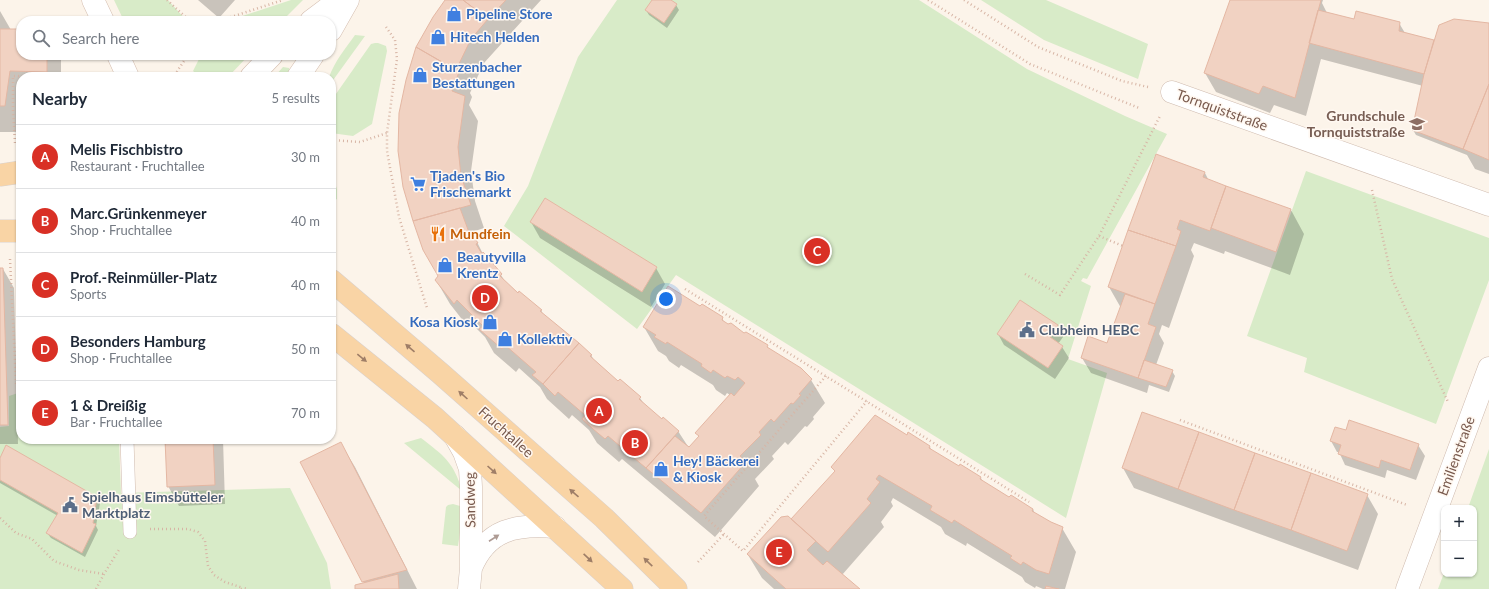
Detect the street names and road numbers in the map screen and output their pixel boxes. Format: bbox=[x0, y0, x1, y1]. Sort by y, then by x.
street label: Tornquiststraße bbox=[1174, 85, 1270, 134]
street label: Fruchtallee bbox=[475, 403, 537, 461]
street label: Emilienstraße bbox=[1433, 414, 1478, 498]
street label: Sandweg bbox=[461, 472, 478, 528]

